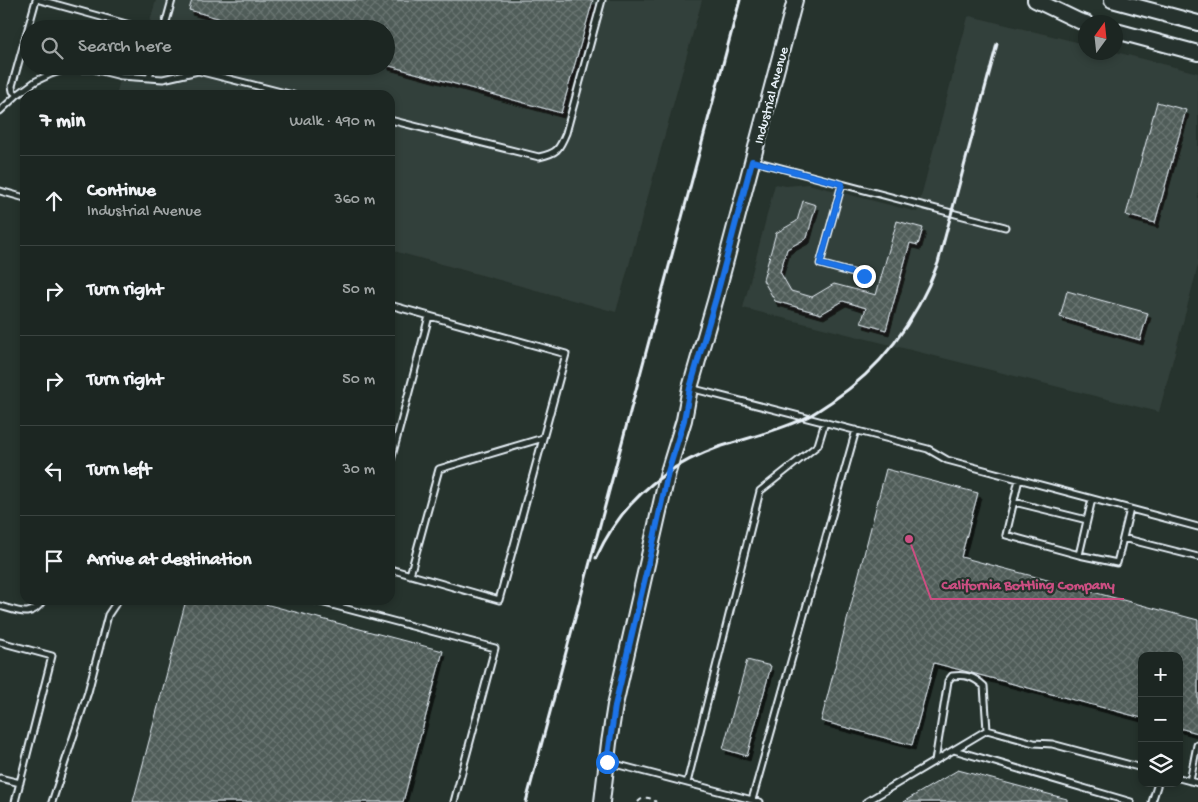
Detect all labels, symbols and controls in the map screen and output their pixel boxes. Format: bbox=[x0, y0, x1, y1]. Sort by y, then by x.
north arrow bbox=[1078, 15, 1123, 60]
search box bbox=[20, 20, 395, 75]
icon: search bbox=[38, 34, 66, 62]
text: Search here bbox=[78, 36, 172, 59]
street label: Industrial Avenue bbox=[751, 44, 794, 146]
text: 7 min bbox=[40, 110, 85, 135]
text: Walk · 490 m bbox=[289, 113, 375, 132]
text: Continue bbox=[87, 180, 156, 203]
icon: ahead bbox=[40, 187, 68, 215]
text: 360 m bbox=[334, 191, 375, 210]
text: Industrial Avenue bbox=[87, 203, 201, 222]
route end bbox=[853, 265, 876, 288]
icon: right bbox=[40, 277, 68, 305]
text: Turn right bbox=[87, 279, 163, 302]
text: 50 m bbox=[342, 281, 375, 300]
icon: right bbox=[40, 367, 68, 395]
text: Turn right bbox=[87, 369, 163, 392]
text: 50 m bbox=[342, 371, 375, 390]
icon: left bbox=[40, 457, 68, 485]
text: Turn left bbox=[87, 459, 151, 482]
text: 30 m bbox=[342, 461, 375, 480]
icon: arrive bbox=[40, 547, 68, 575]
text: Arrive at destination bbox=[87, 549, 251, 572]
callout: California Bottling Company bbox=[931, 569, 1124, 599]
text: California Bottling Company bbox=[940, 577, 1115, 595]
map controls bbox=[1138, 652, 1183, 787]
button: + bbox=[1138, 652, 1183, 697]
button: − bbox=[1138, 697, 1183, 742]
button: layers bbox=[1138, 742, 1183, 787]
route start bbox=[596, 751, 619, 774]

